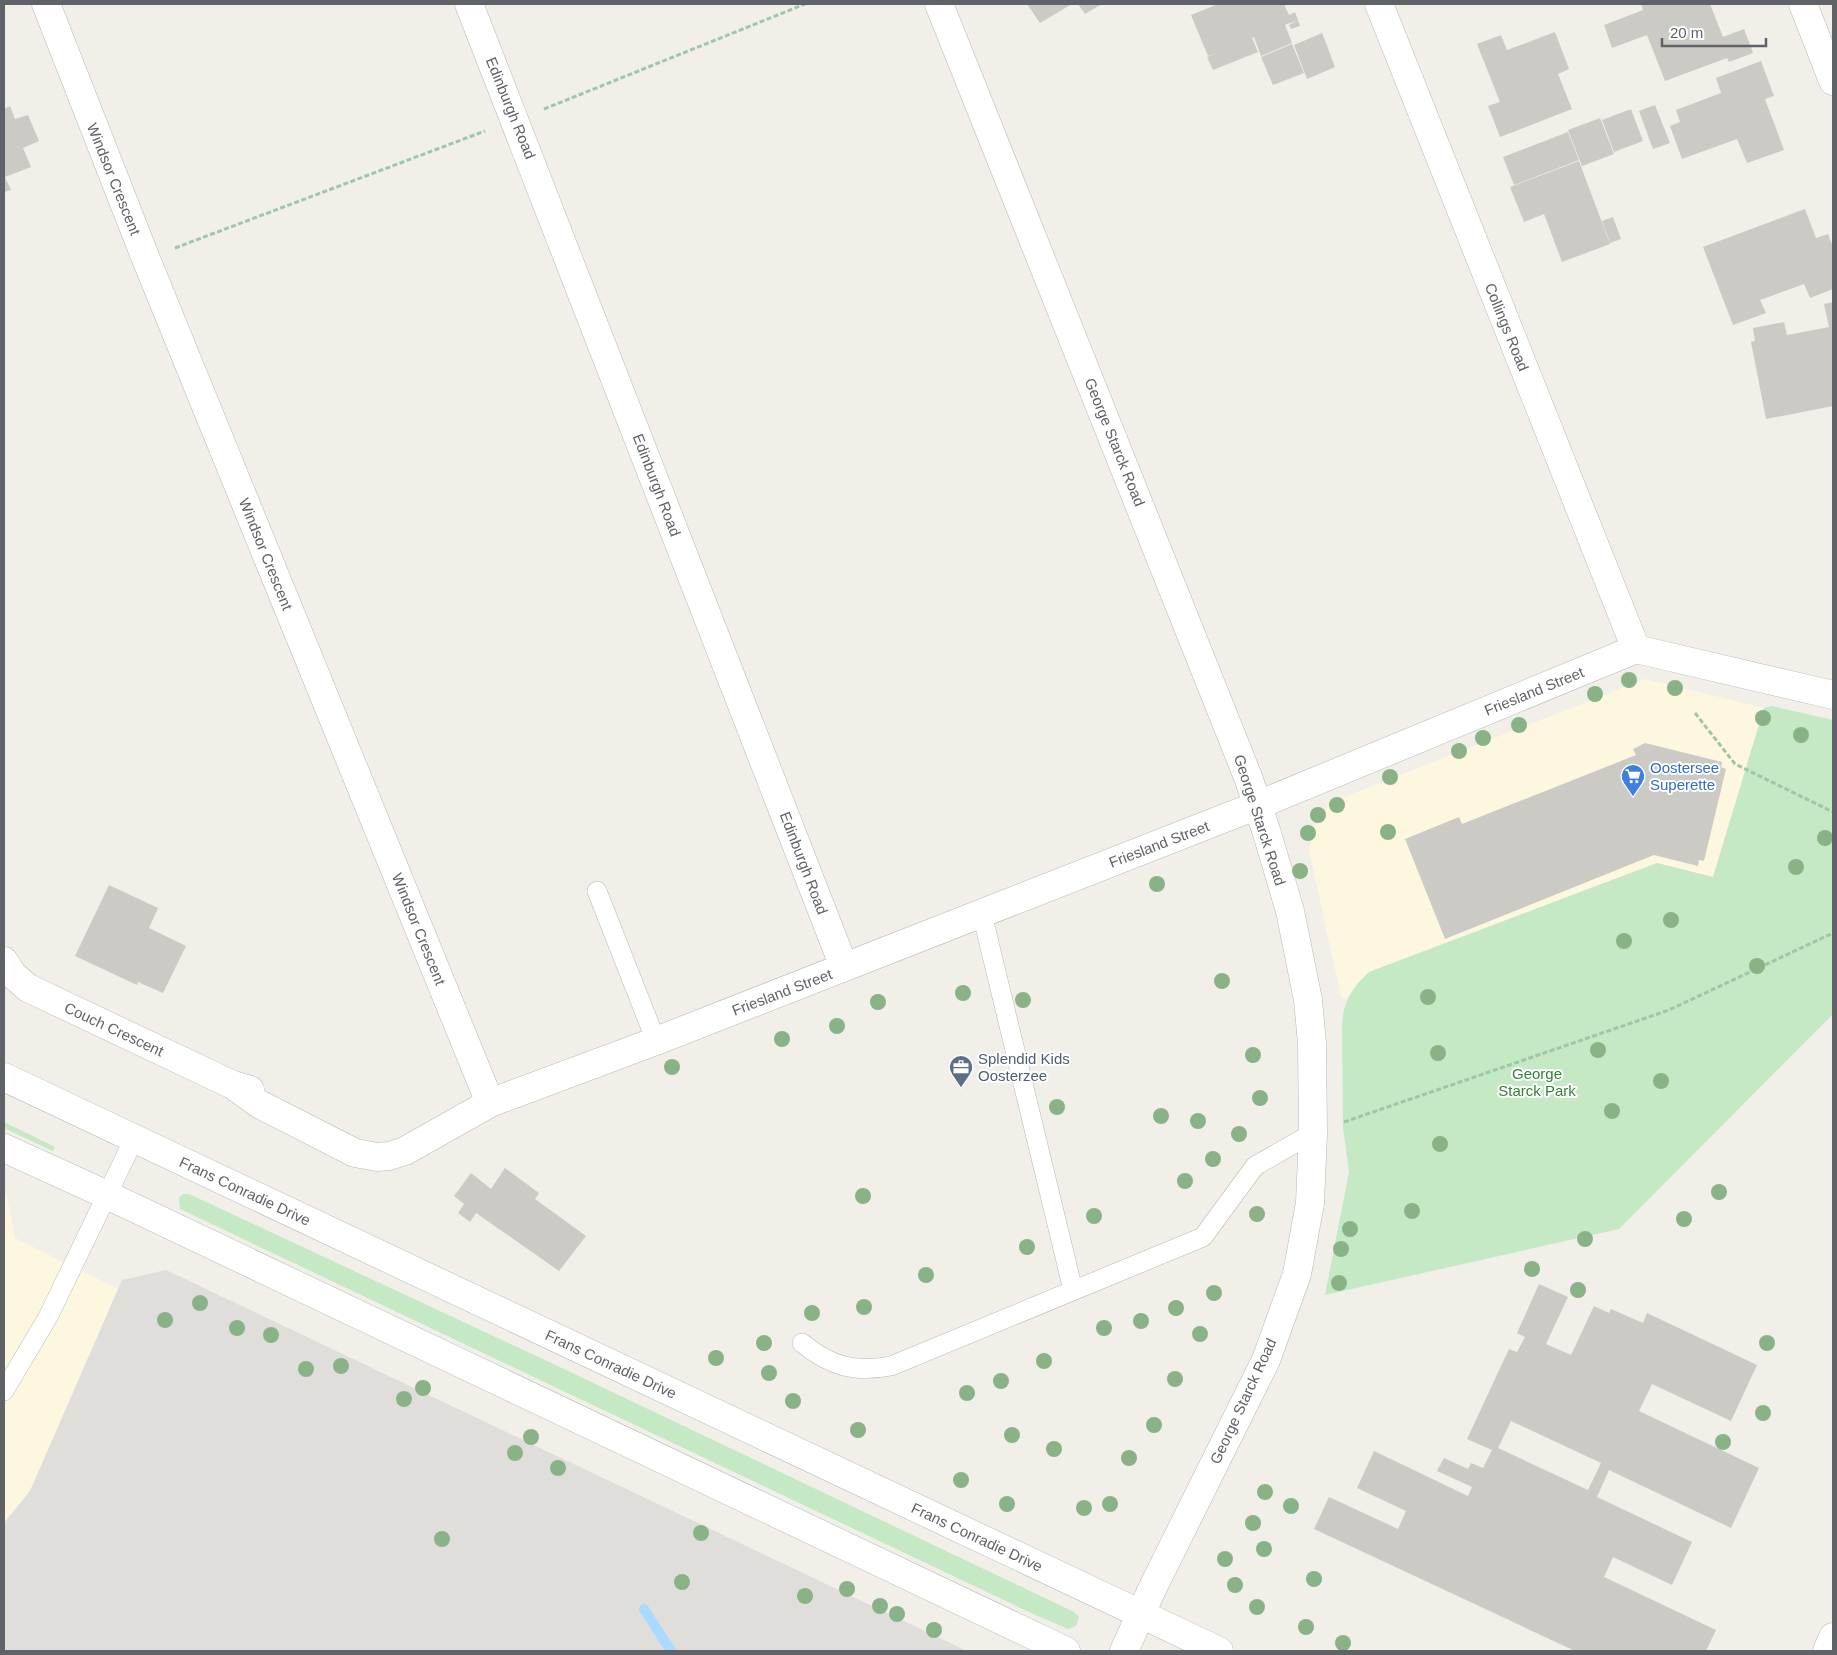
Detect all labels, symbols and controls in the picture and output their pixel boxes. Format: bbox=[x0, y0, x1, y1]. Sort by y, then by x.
scale bar bbox=[1662, 15, 1766, 47]
text: 20 m bbox=[1670, 24, 1703, 41]
street label: Edinburgh Road bbox=[483, 55, 539, 161]
street label: Windsor Crescent bbox=[84, 121, 145, 238]
street label: Collings Road bbox=[1482, 281, 1532, 373]
street label: George Starck Road bbox=[1082, 375, 1148, 509]
street label: Edinburgh Road bbox=[630, 431, 684, 539]
street label: Windsor Crescent bbox=[236, 496, 297, 613]
street label: Friesland Street bbox=[1482, 663, 1587, 719]
street label: George Starck Road bbox=[1231, 752, 1289, 888]
place label: Oostersee Superette bbox=[1650, 759, 1719, 793]
supermarket icon: Oostersee Superette bbox=[1620, 763, 1646, 797]
street label: Edinburgh Road bbox=[777, 809, 831, 917]
street label: Friesland Street bbox=[1107, 817, 1212, 871]
street label: Windsor Crescent bbox=[389, 871, 450, 988]
street label: Friesland Street bbox=[730, 965, 835, 1019]
street label: Couch Crescent bbox=[62, 999, 167, 1060]
place label: Splendid Kids Oosterzee bbox=[978, 1050, 1070, 1084]
office icon: Splendid Kids Oosterzee bbox=[948, 1054, 974, 1088]
park label: George Starck Park bbox=[1498, 1065, 1576, 1099]
street label: Frans Conradie Drive bbox=[177, 1153, 313, 1229]
street label: Frans Conradie Drive bbox=[543, 1326, 679, 1402]
street label: George Starck Road bbox=[1206, 1335, 1280, 1467]
street label: Frans Conradie Drive bbox=[909, 1499, 1045, 1575]

